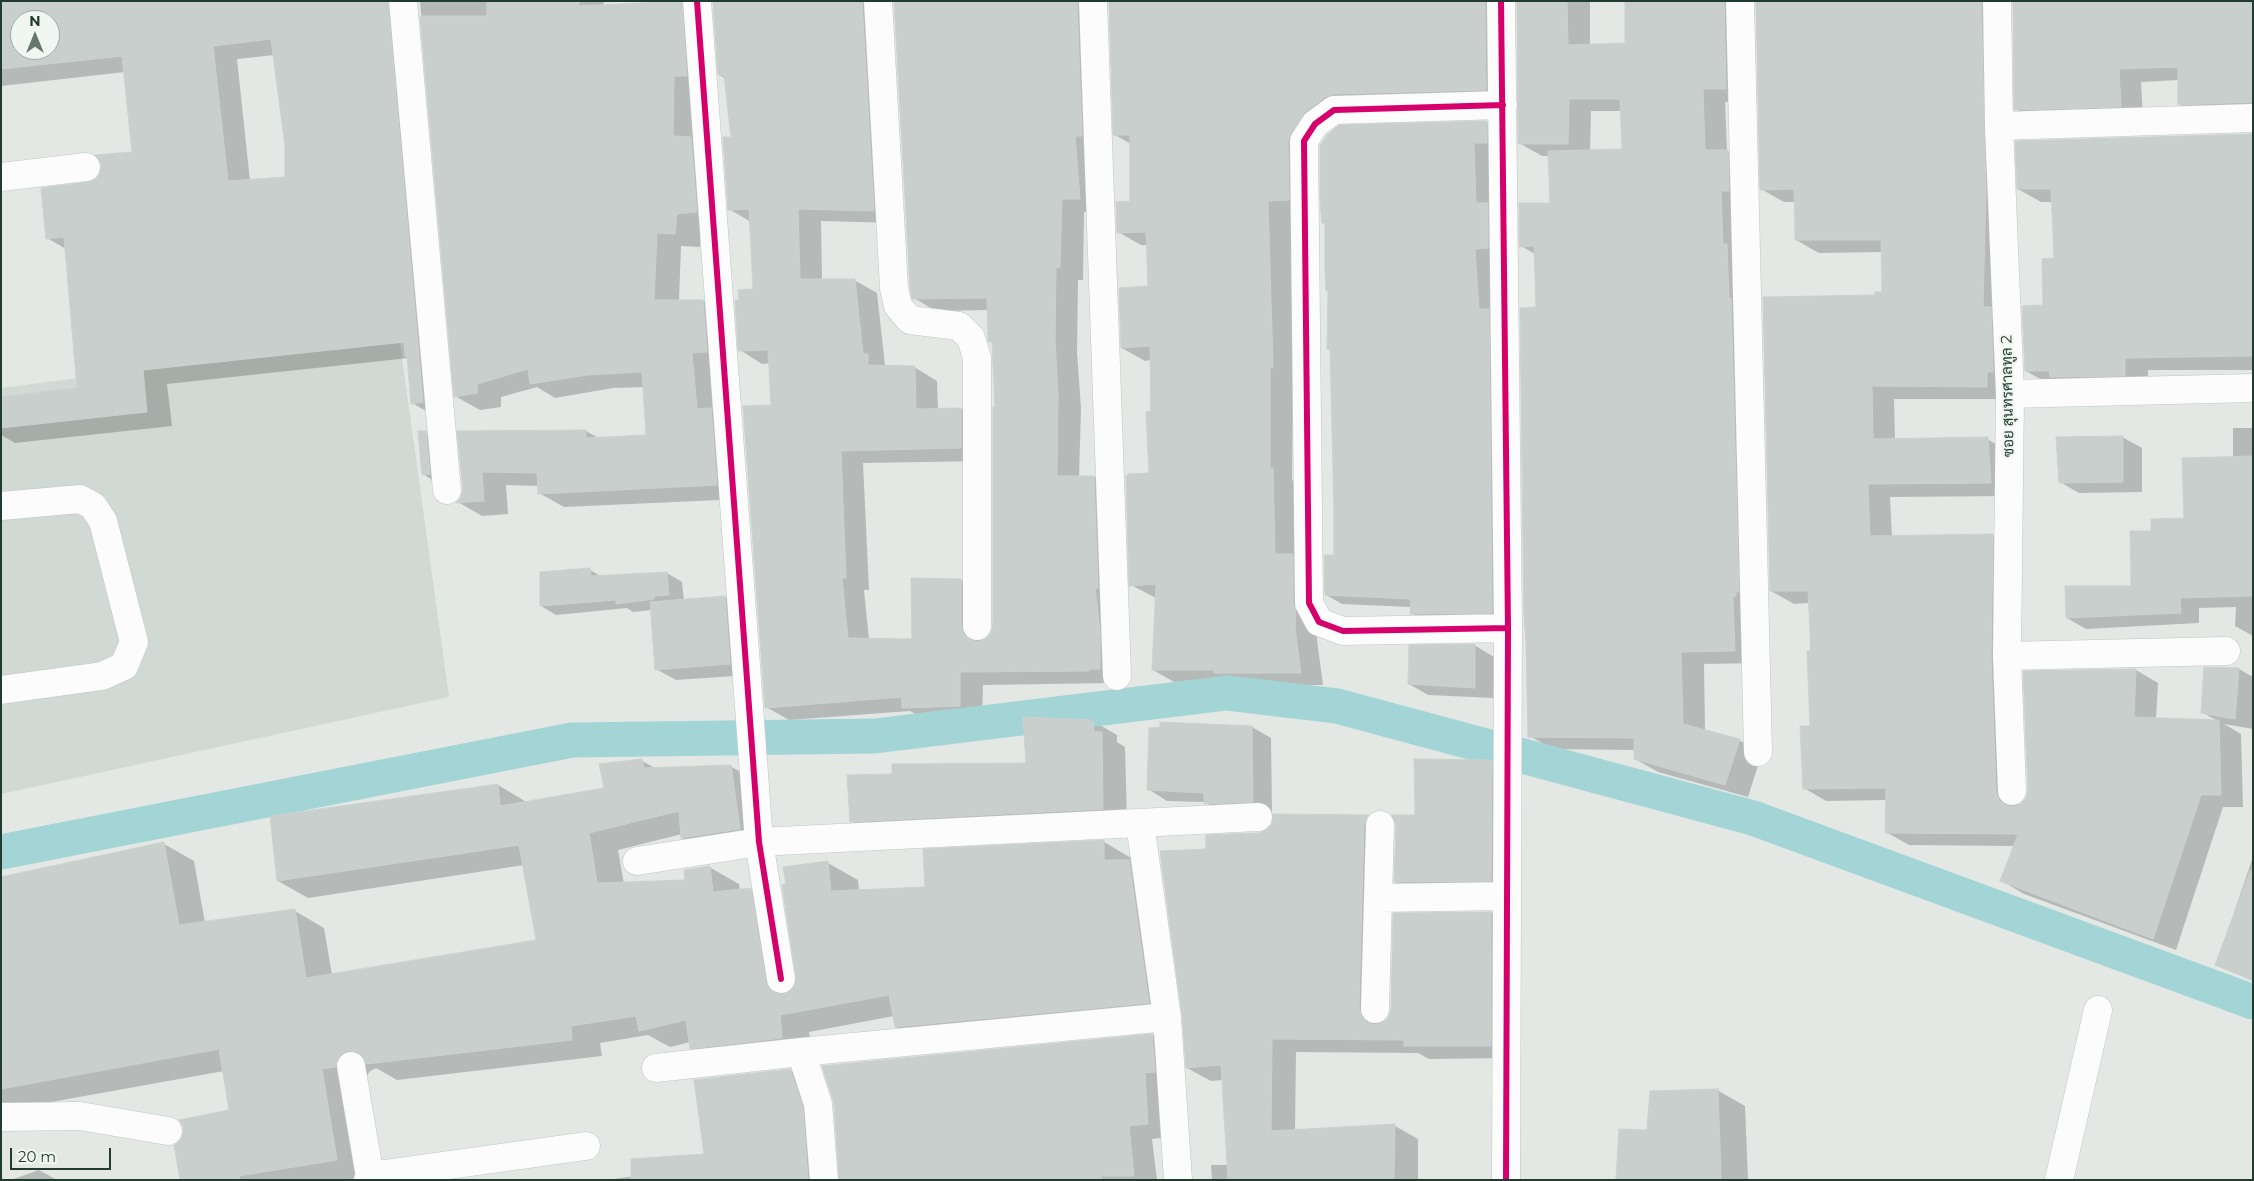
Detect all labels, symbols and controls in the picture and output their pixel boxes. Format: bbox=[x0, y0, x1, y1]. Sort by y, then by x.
north arrow bbox=[10, 10, 60, 60]
text: N bbox=[29, 12, 41, 30]
street label: ซอย สุนทรศาลทูล 2 bbox=[1998, 335, 2018, 457]
scale bar bbox=[12, 1138, 114, 1170]
text: 20 m bbox=[18, 1147, 56, 1166]

